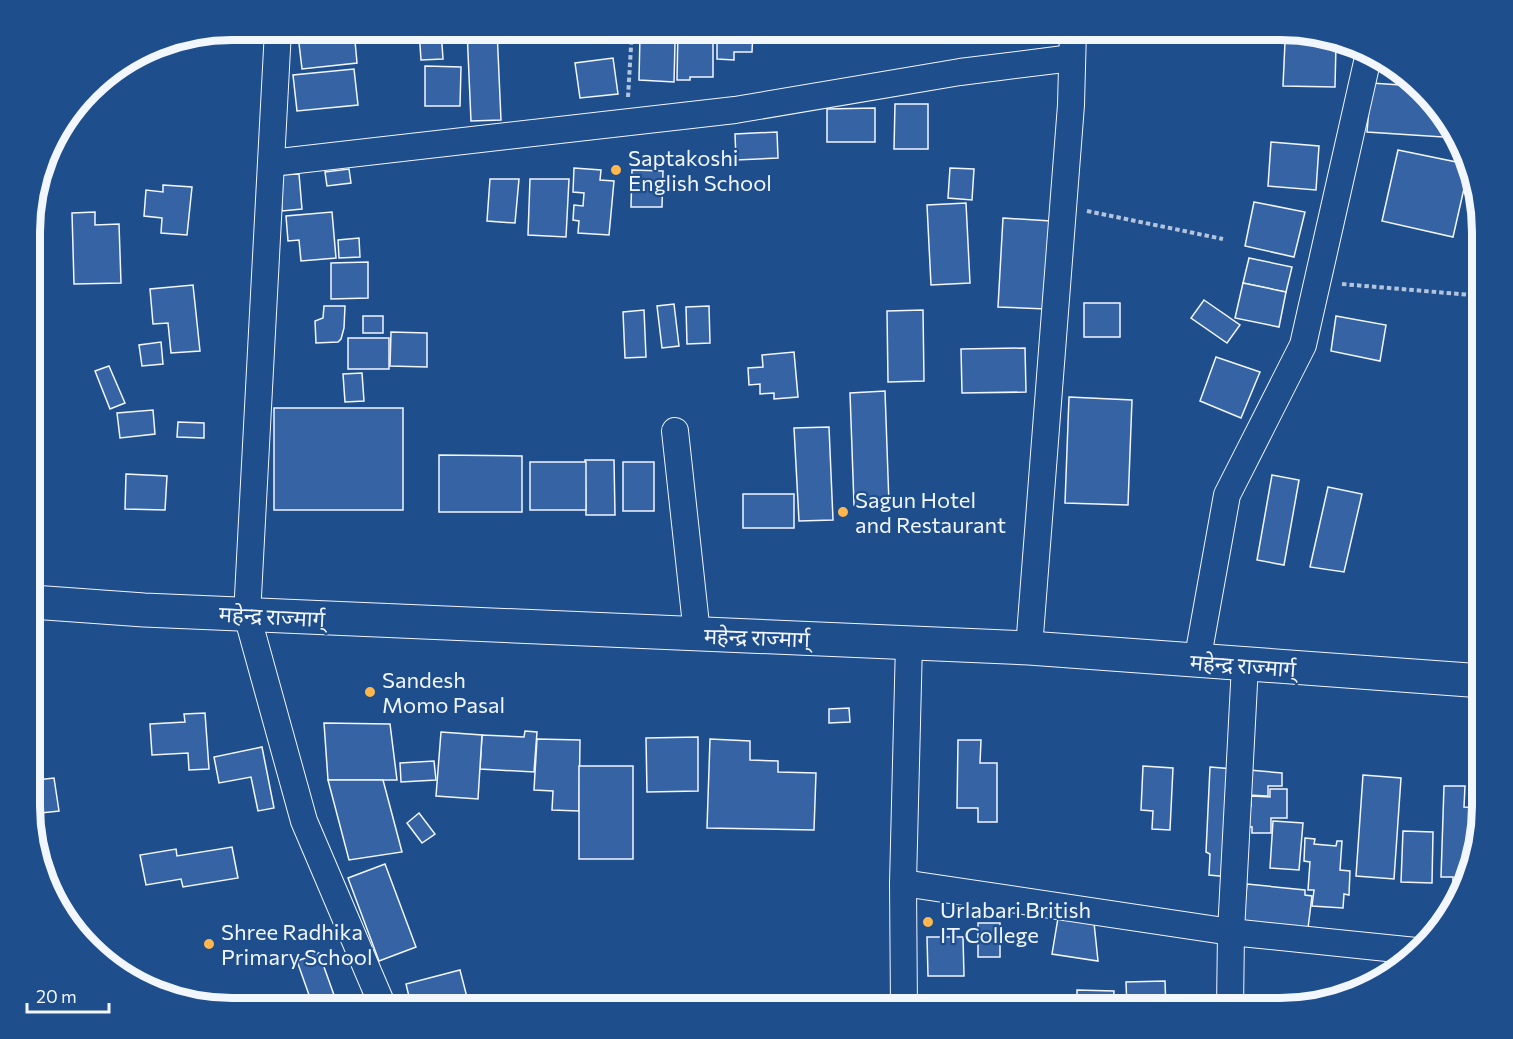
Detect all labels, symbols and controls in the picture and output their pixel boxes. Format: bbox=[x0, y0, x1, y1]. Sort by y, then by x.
place label: Saptakoshi English School bbox=[628, 144, 772, 196]
marker: Saptakoshi English School bbox=[609, 163, 623, 177]
place label: Sagun Hotel and Restaurant bbox=[855, 486, 1006, 538]
marker: Sagun Hotel and Restaurant bbox=[836, 505, 850, 519]
street label: महेन्द्र राज्मार्ग् bbox=[218, 600, 329, 633]
street label: महेन्द्र राज्मार्ग् bbox=[703, 622, 813, 653]
street label: महेन्द्र राज्मार्ग् bbox=[1189, 648, 1300, 683]
place label: Sandesh Momo Pasal bbox=[382, 666, 505, 718]
marker: Sandesh Momo Pasal bbox=[363, 685, 377, 699]
place label: Urlabari British IT College bbox=[940, 896, 1091, 948]
marker: Urlabari British IT College bbox=[921, 915, 935, 929]
place label: Shree Radhika Primary School bbox=[221, 918, 373, 970]
marker: Shree Radhika Primary School bbox=[202, 937, 216, 951]
scale bar bbox=[27, 976, 110, 1014]
text: 20 m bbox=[36, 985, 77, 1007]

